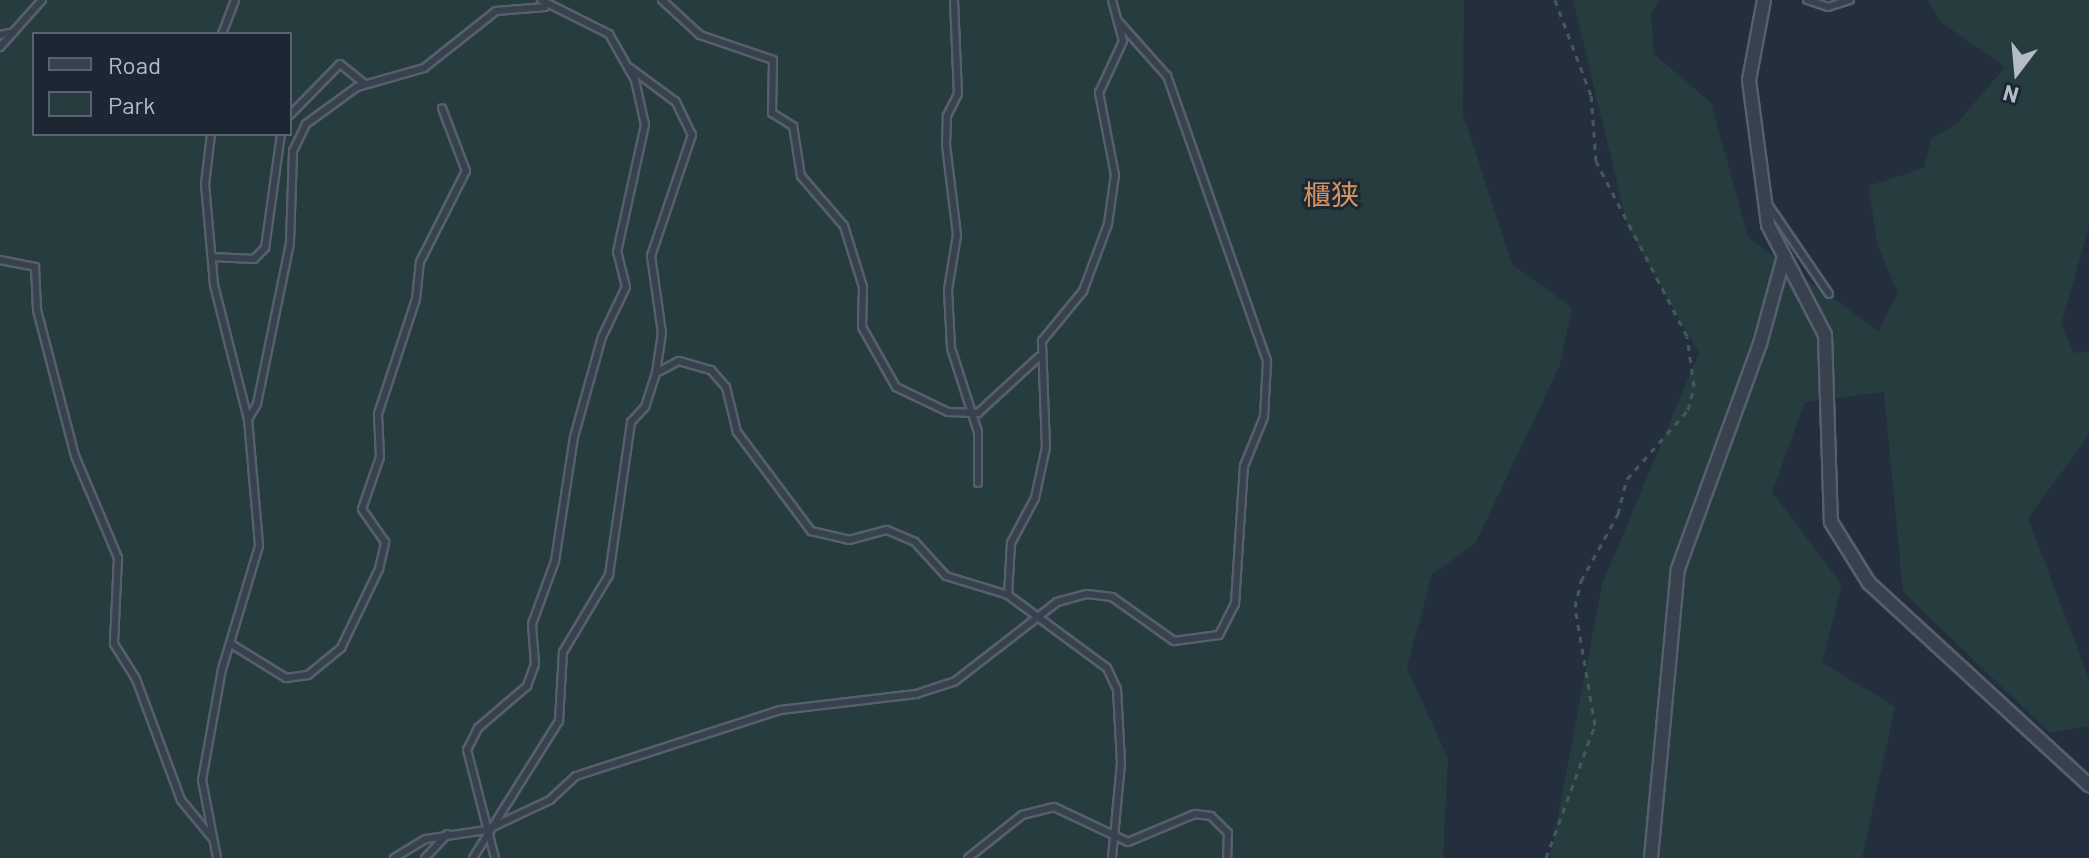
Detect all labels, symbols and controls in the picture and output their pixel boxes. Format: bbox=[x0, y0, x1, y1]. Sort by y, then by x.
legend bbox=[32, 32, 292, 136]
north arrow bbox=[1977, 32, 2057, 112]
text: Road bbox=[108, 50, 161, 79]
text: N bbox=[2000, 81, 2021, 110]
text: Park bbox=[108, 90, 155, 119]
district label: 櫃狭 bbox=[1303, 177, 1359, 211]

